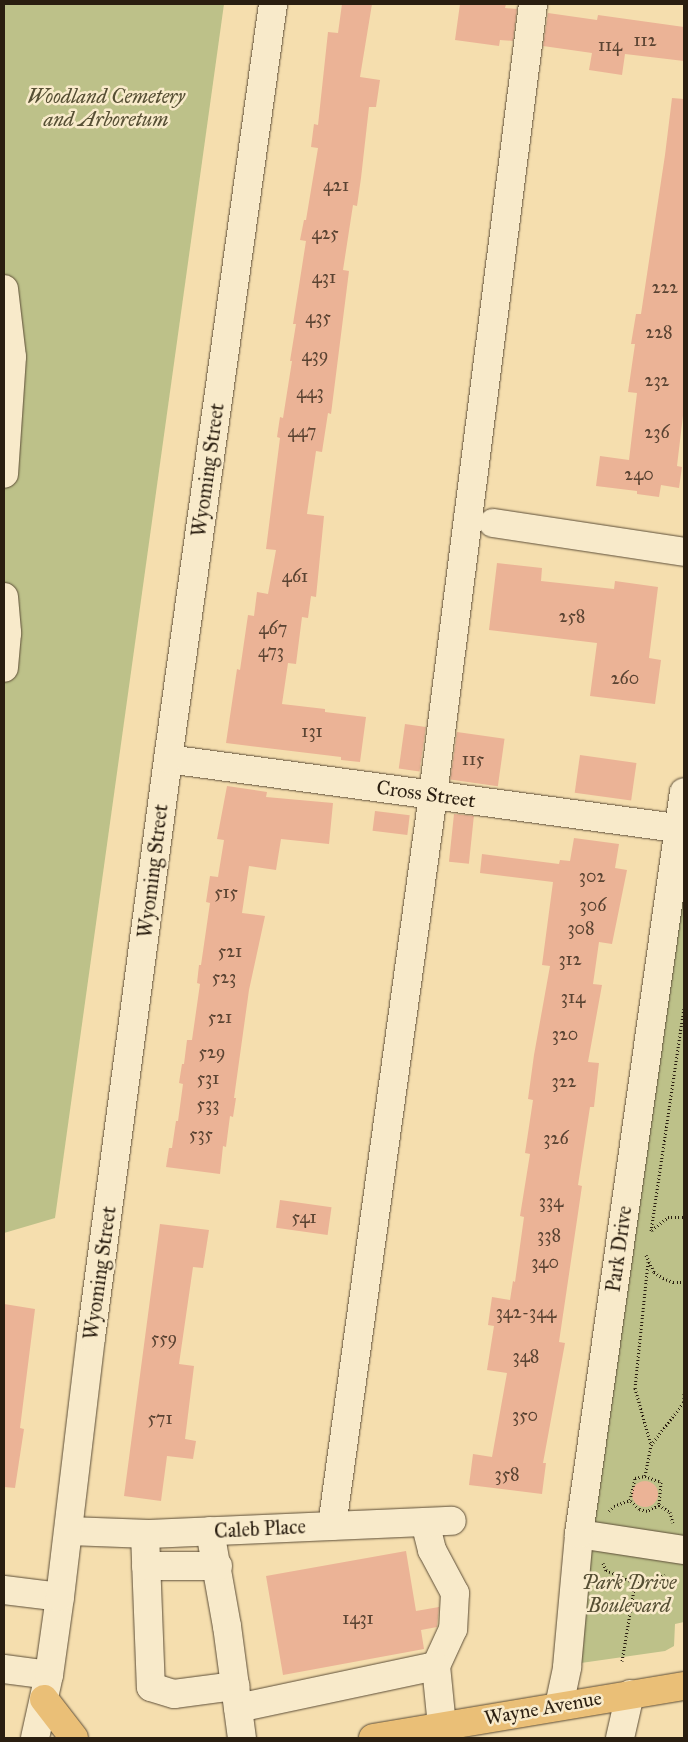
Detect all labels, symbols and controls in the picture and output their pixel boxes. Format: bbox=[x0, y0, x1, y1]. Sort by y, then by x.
house number: 112 bbox=[633, 29, 657, 51]
house number: 114 bbox=[598, 34, 622, 56]
park label: Woodland Cemetery and Arboretum bbox=[27, 84, 185, 131]
house number: 421 bbox=[323, 174, 349, 196]
house number: 425 bbox=[311, 222, 339, 244]
house number: 431 bbox=[312, 266, 336, 288]
house number: 222 bbox=[652, 276, 678, 298]
house number: 435 bbox=[305, 306, 331, 328]
house number: 228 bbox=[645, 321, 673, 343]
house number: 439 bbox=[302, 344, 328, 366]
house number: 232 bbox=[645, 369, 669, 391]
house number: 443 bbox=[296, 381, 324, 403]
street label: Wyoming Street bbox=[187, 402, 229, 538]
house number: 447 bbox=[288, 420, 316, 442]
house number: 236 bbox=[644, 421, 670, 443]
house number: 240 bbox=[624, 463, 654, 485]
house number: 461 bbox=[282, 565, 308, 587]
house number: 258 bbox=[559, 605, 585, 627]
house number: 467 bbox=[259, 617, 287, 639]
house number: 473 bbox=[258, 640, 284, 662]
house number: 260 bbox=[611, 667, 639, 689]
house number: 131 bbox=[301, 720, 323, 742]
house number: 115 bbox=[462, 748, 484, 770]
street label: Cross Street bbox=[375, 775, 477, 813]
street label: Wyoming Street bbox=[133, 803, 173, 939]
house number: 302 bbox=[579, 865, 605, 887]
house number: 515 bbox=[214, 881, 238, 903]
house number: 306 bbox=[580, 894, 606, 916]
house number: 308 bbox=[567, 917, 595, 939]
house number: 521 bbox=[218, 940, 242, 962]
house number: 312 bbox=[558, 948, 582, 970]
house number: 523 bbox=[212, 966, 236, 988]
house number: 314 bbox=[561, 986, 585, 1008]
house number: 521 bbox=[208, 1006, 232, 1028]
house number: 320 bbox=[552, 1023, 578, 1045]
house number: 529 bbox=[199, 1041, 225, 1063]
house number: 531 bbox=[197, 1067, 219, 1089]
house number: 322 bbox=[552, 1070, 576, 1092]
house number: 533 bbox=[197, 1093, 219, 1115]
house number: 535 bbox=[189, 1123, 213, 1145]
house number: 326 bbox=[543, 1127, 569, 1149]
house number: 334 bbox=[539, 1190, 563, 1212]
street label: Park Drive bbox=[601, 1204, 637, 1294]
street label: Wyoming Street bbox=[79, 1205, 121, 1341]
house number: 541 bbox=[291, 1206, 317, 1228]
house number: 338 bbox=[537, 1224, 561, 1246]
house number: 340 bbox=[531, 1251, 559, 1273]
house number: 342-344 bbox=[496, 1301, 556, 1323]
house number: 559 bbox=[151, 1327, 177, 1349]
house number: 348 bbox=[513, 1345, 539, 1367]
house number: 350 bbox=[512, 1404, 538, 1426]
house number: 571 bbox=[147, 1407, 173, 1429]
house number: 358 bbox=[494, 1463, 520, 1485]
street label: Caleb Place bbox=[214, 1515, 306, 1543]
park label: Park Drive Boulevard bbox=[581, 1570, 677, 1617]
house number: 1431 bbox=[342, 1607, 374, 1629]
street label: Wayne Avenue bbox=[482, 1686, 604, 1730]

